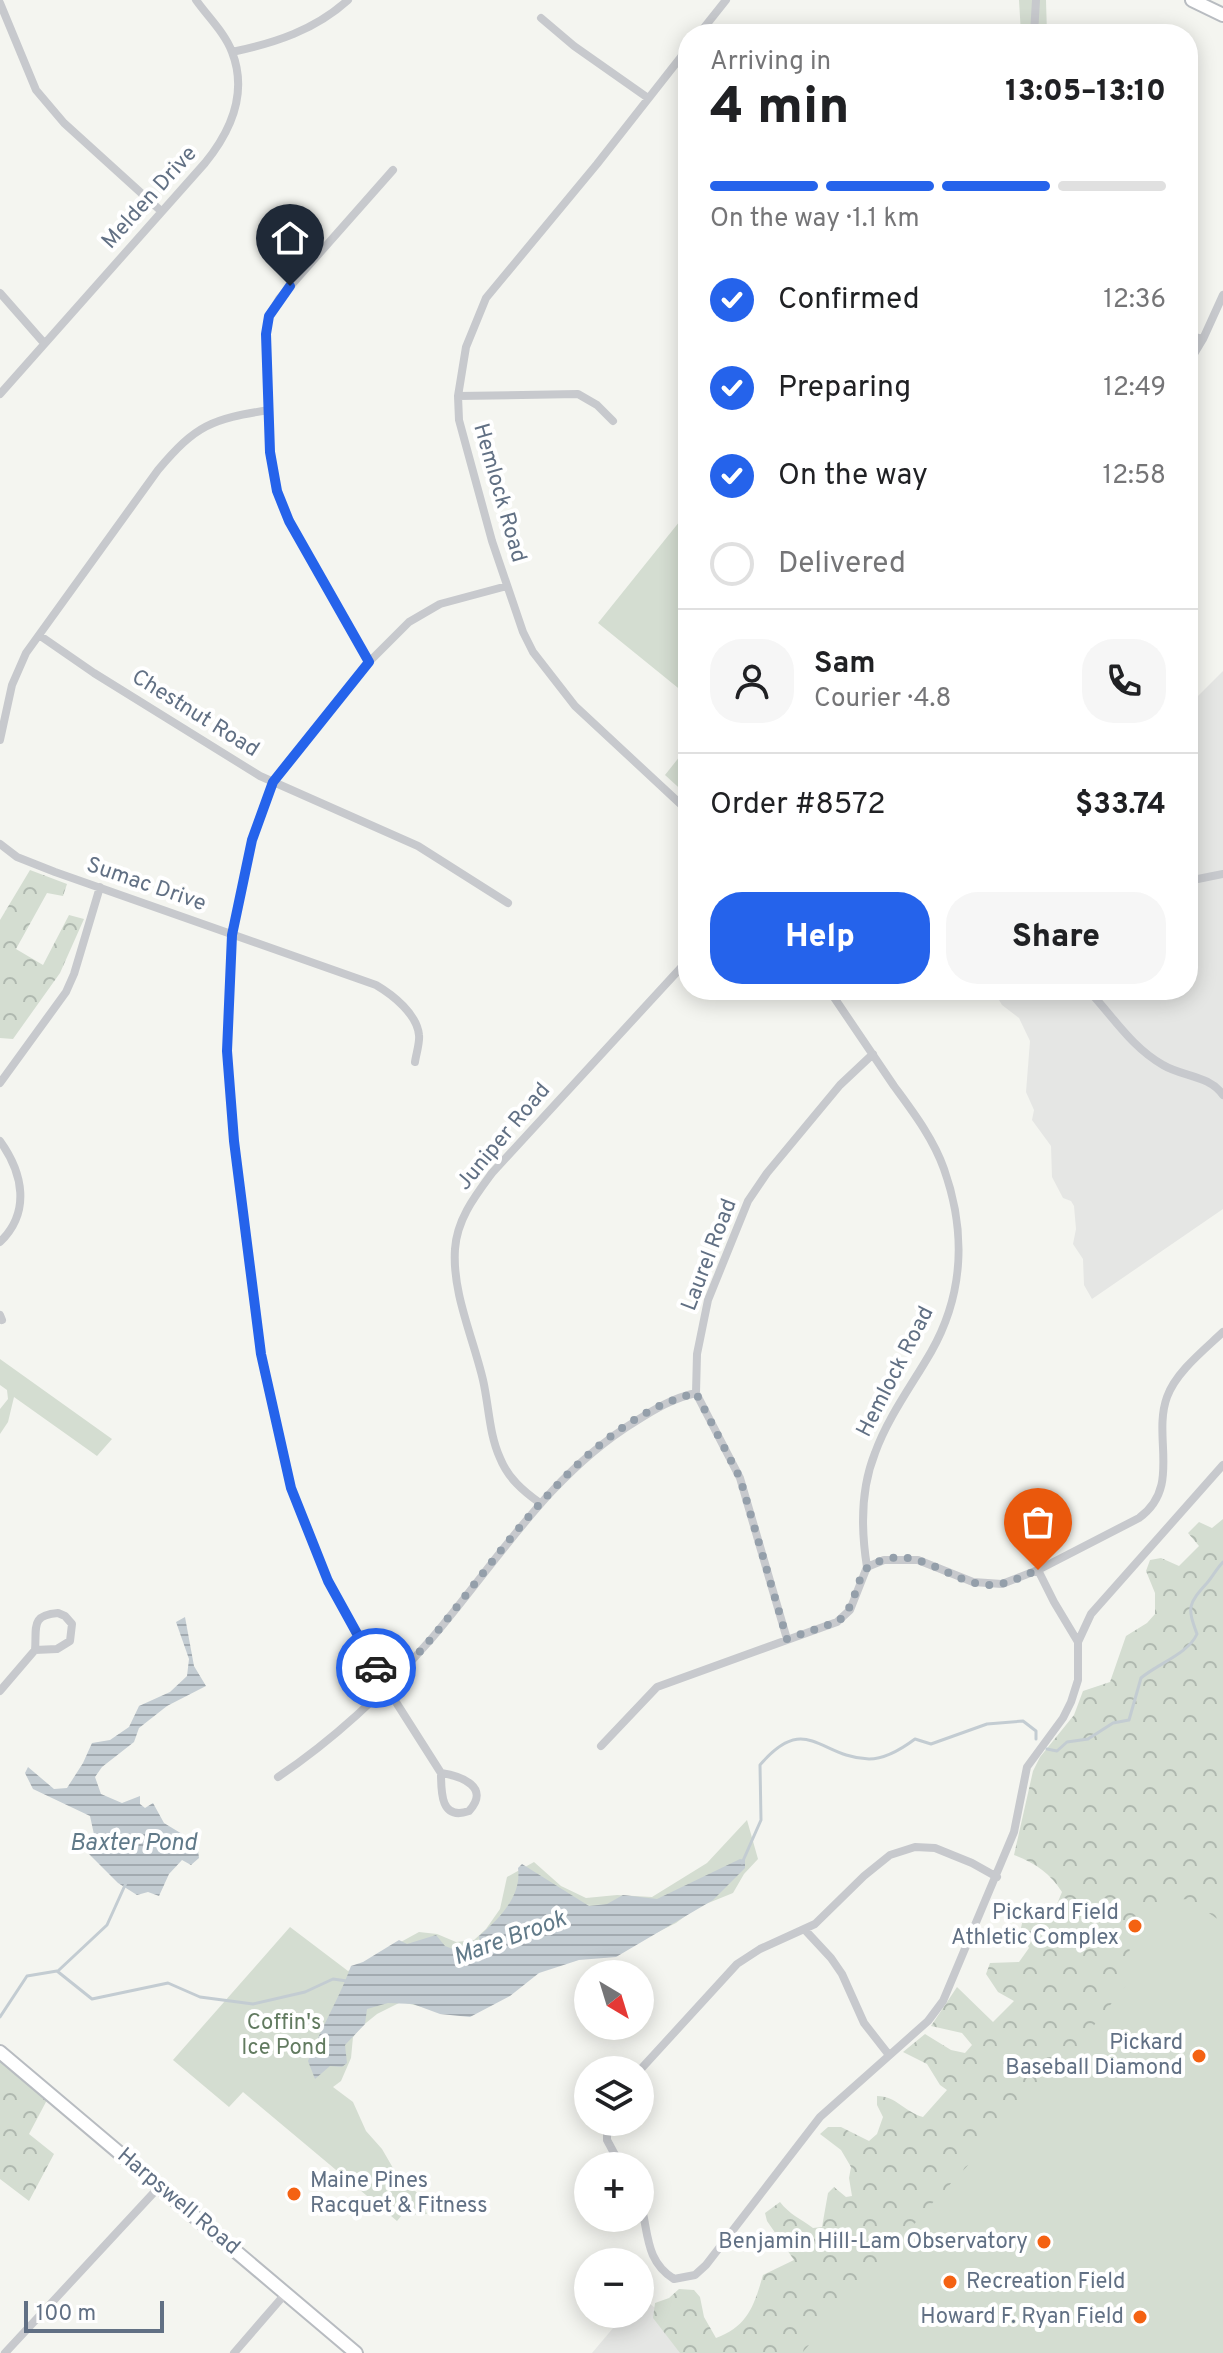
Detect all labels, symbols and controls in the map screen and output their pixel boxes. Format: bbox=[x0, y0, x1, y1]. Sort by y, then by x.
text: Arriving in bbox=[710, 46, 831, 79]
text: 13:05–13:10 bbox=[1005, 74, 1166, 111]
text: 4 min bbox=[710, 76, 850, 142]
street label: Melden Drive bbox=[97, 141, 203, 255]
text: On the way · 1.1 km bbox=[710, 203, 919, 236]
pin bbox=[256, 204, 324, 286]
icon: home bbox=[268, 216, 312, 260]
icon: check bbox=[710, 278, 754, 322]
text: Confirmed bbox=[778, 282, 920, 319]
text: 12:36 bbox=[1103, 284, 1166, 317]
icon: check bbox=[710, 366, 754, 410]
text: Preparing bbox=[778, 370, 911, 407]
text: 12:49 bbox=[1103, 372, 1166, 405]
street label: Hemlock Road bbox=[466, 420, 532, 566]
icon: check bbox=[710, 454, 754, 498]
text: On the way bbox=[778, 458, 928, 495]
text: 12:58 bbox=[1103, 460, 1166, 493]
text: Delivered bbox=[778, 546, 906, 583]
button: person bbox=[710, 639, 794, 723]
button: phone bbox=[1082, 639, 1166, 723]
text: Sam bbox=[814, 646, 876, 683]
street label: Chestnut Road bbox=[126, 664, 264, 764]
text: Courier · 4.8 bbox=[814, 683, 951, 716]
text: Order #8572 bbox=[710, 787, 886, 824]
text: $33.74 bbox=[1075, 787, 1166, 824]
street label: Sumac Drive bbox=[83, 852, 209, 918]
button: Help bbox=[710, 892, 930, 984]
button: Share bbox=[946, 892, 1166, 984]
street label: Juniper Road bbox=[451, 1078, 557, 1196]
street label: Laurel Road bbox=[676, 1195, 744, 1315]
street label: Hemlock Road bbox=[851, 1302, 941, 1442]
pin bbox=[1004, 1488, 1072, 1570]
icon: bag bbox=[1016, 1500, 1060, 1544]
courier bbox=[336, 1628, 416, 1708]
icon: car bbox=[354, 1646, 398, 1690]
water label: Baxter Pond bbox=[69, 1829, 199, 1859]
place label: Pickard Field Athletic Complex bbox=[951, 1900, 1119, 1952]
water label: Mare Brook bbox=[449, 1904, 571, 1973]
marker: Pickard Field Athletic Complex bbox=[1126, 1917, 1144, 1935]
north arrow bbox=[574, 1960, 654, 2040]
map controls bbox=[574, 1960, 654, 2328]
park label: Coffin's Ice Pond bbox=[241, 2010, 327, 2062]
place label: Pickard Baseball Diamond bbox=[1005, 2030, 1183, 2082]
marker: Pickard Baseball Diamond bbox=[1190, 2047, 1208, 2065]
button: layers bbox=[574, 2056, 654, 2136]
street label: Harpswell Road bbox=[111, 2143, 245, 2261]
button: + bbox=[574, 2152, 654, 2232]
place label: Maine Pines Racquet & Fitness bbox=[310, 2168, 488, 2220]
marker: Maine Pines Racquet & Fitness bbox=[285, 2185, 303, 2203]
place label: Benjamin Hill-Lam Observatory bbox=[718, 2229, 1028, 2256]
marker: Benjamin Hill-Lam Observatory bbox=[1035, 2233, 1053, 2251]
button: − bbox=[574, 2248, 654, 2328]
place label: Recreation Field bbox=[966, 2269, 1125, 2296]
marker: Recreation Field bbox=[941, 2273, 959, 2291]
scale bar bbox=[24, 2297, 164, 2333]
text: 100 m bbox=[36, 2301, 96, 2328]
place label: Howard F. Ryan Field bbox=[920, 2304, 1124, 2331]
marker: Howard F. Ryan Field bbox=[1131, 2308, 1149, 2326]

